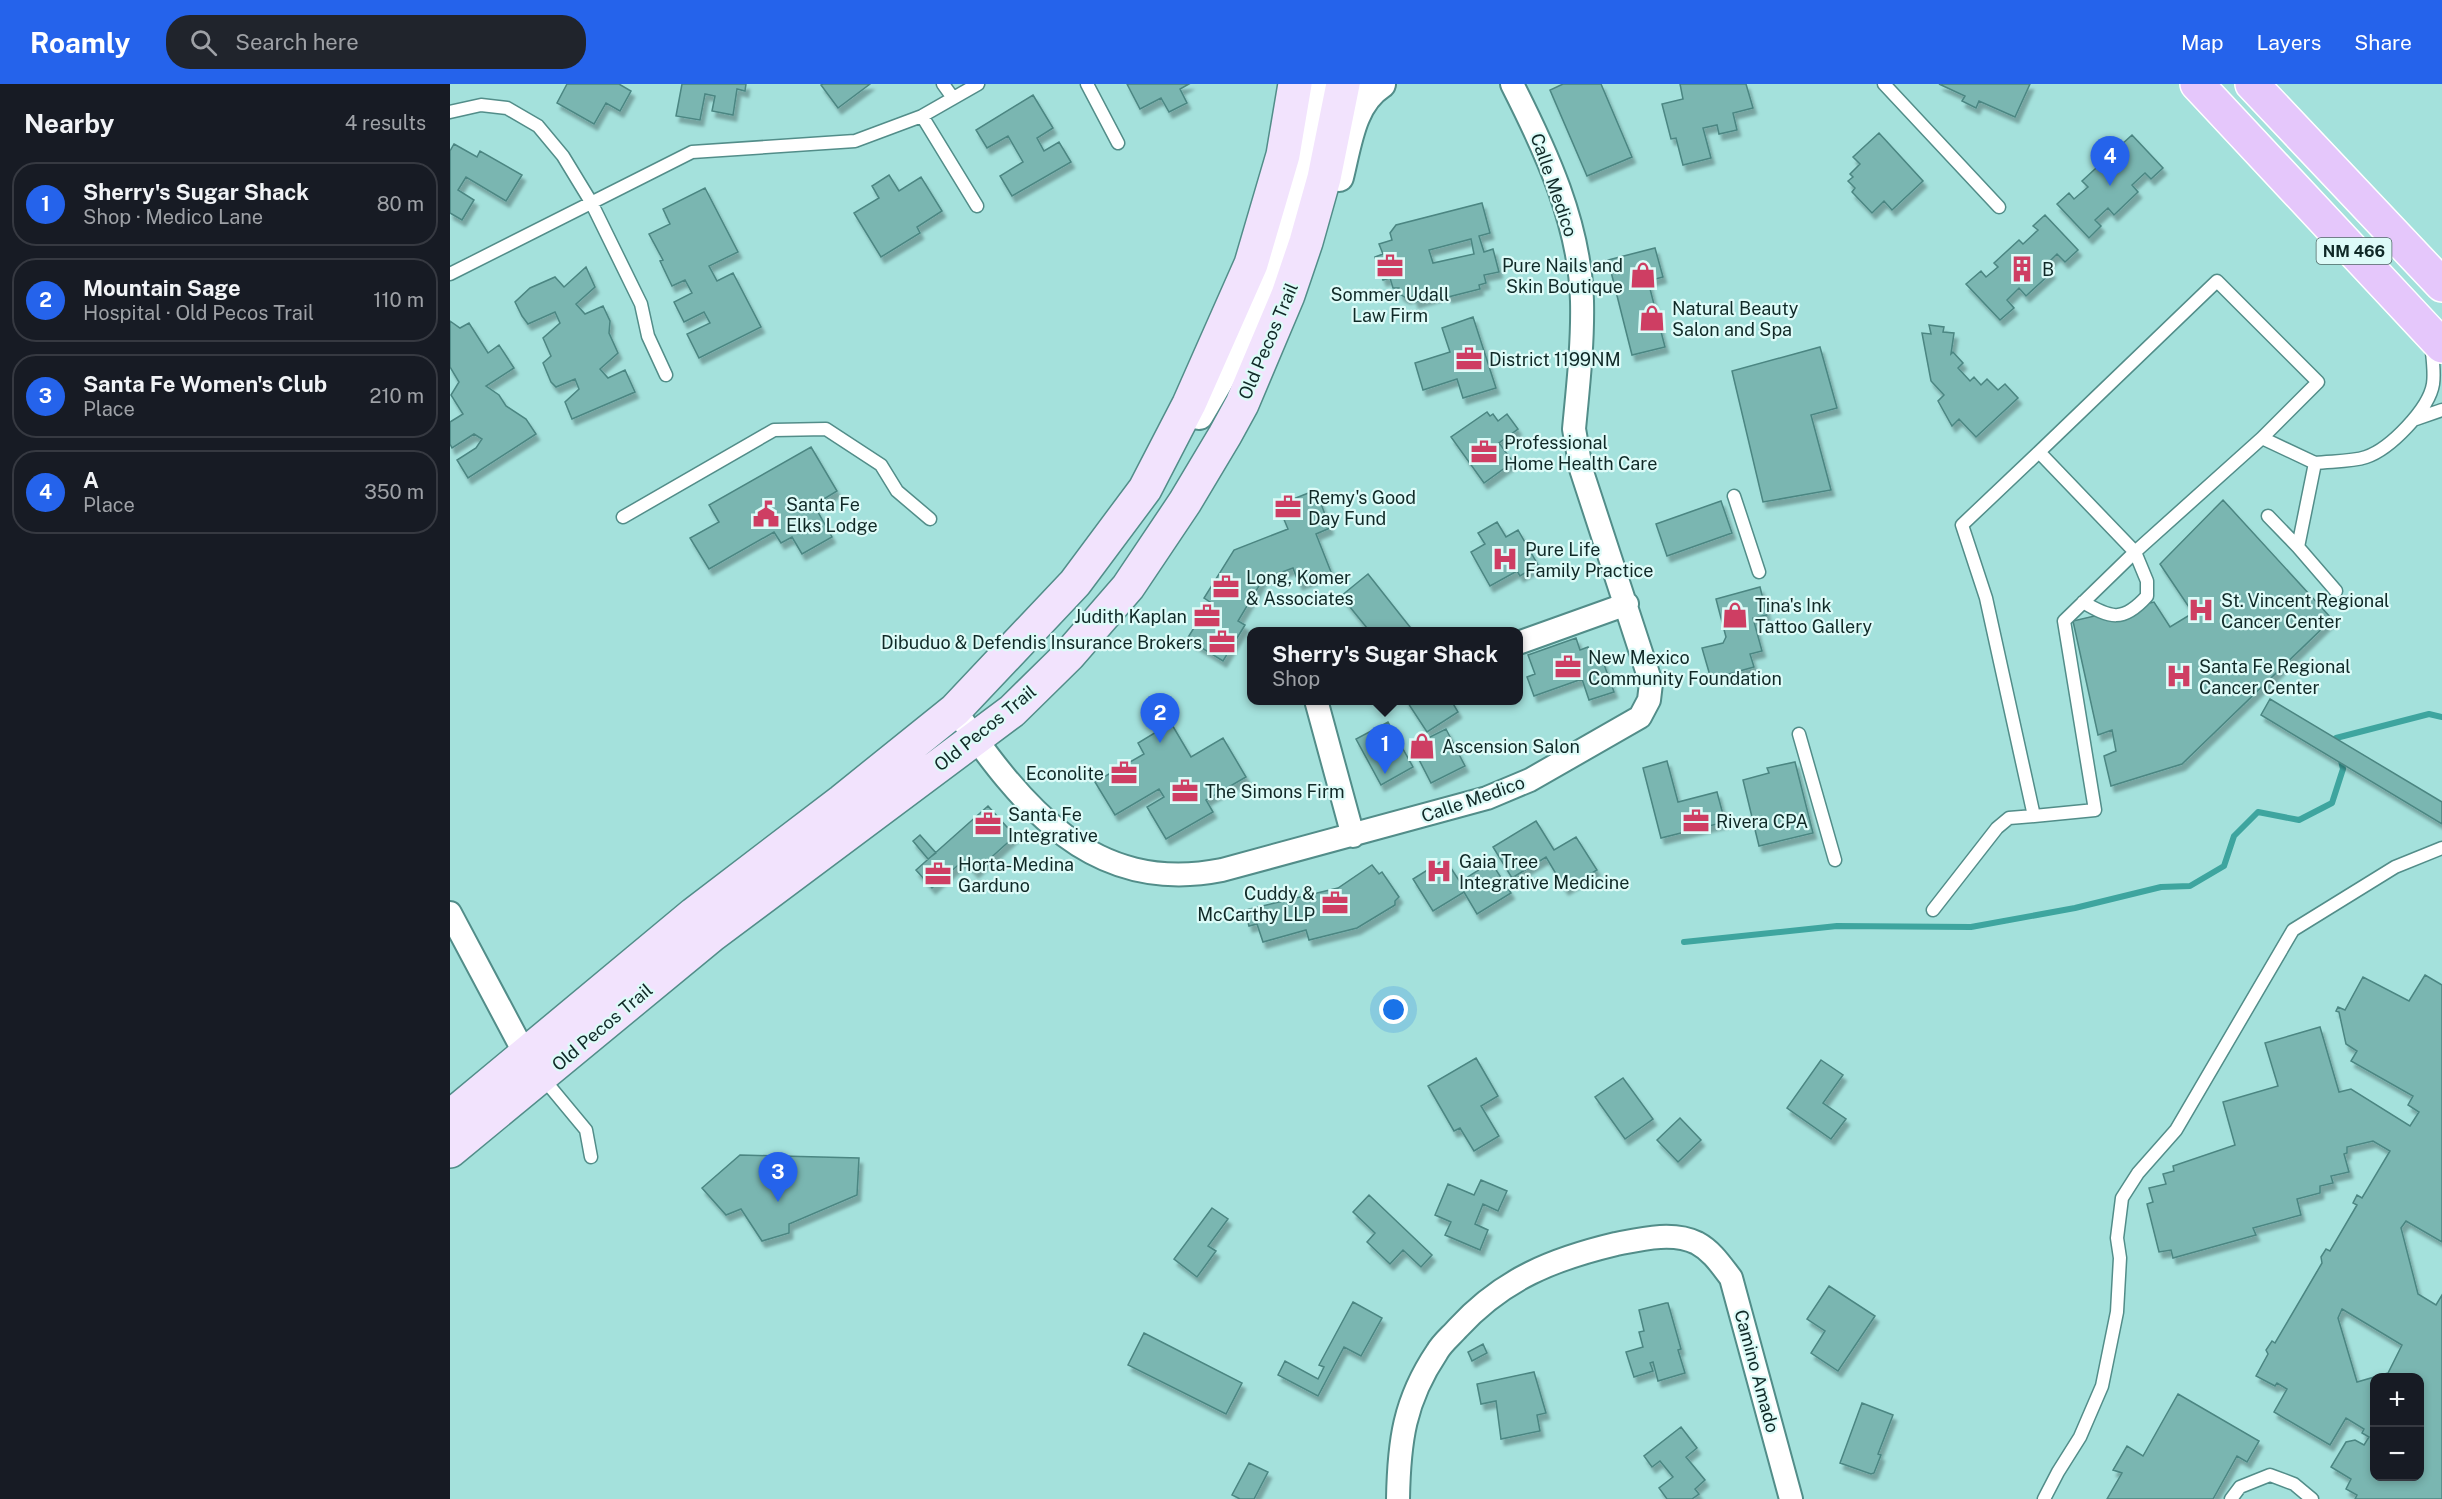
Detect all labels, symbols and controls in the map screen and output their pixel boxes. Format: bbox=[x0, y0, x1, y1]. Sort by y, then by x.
search box bbox=[166, 15, 586, 69]
text: Roamly bbox=[30, 26, 130, 59]
icon: search bbox=[187, 26, 220, 59]
text: Search here bbox=[235, 29, 359, 55]
text: Map bbox=[2181, 30, 2224, 55]
text: Layers bbox=[2257, 30, 2321, 55]
text: Share bbox=[2354, 30, 2412, 55]
text: Nearby bbox=[24, 108, 114, 139]
text: 4 results bbox=[345, 111, 426, 135]
street label: Calle Medico bbox=[1526, 130, 1582, 240]
pin: 4 bbox=[2090, 136, 2130, 186]
text: Sherry's Sugar Shack bbox=[83, 179, 309, 205]
text: 1 bbox=[41, 192, 50, 216]
text: 80 m bbox=[377, 192, 424, 216]
text: Shop · Medico Lane bbox=[83, 205, 263, 229]
road number: NM 466 bbox=[2316, 238, 2392, 264]
office icon: Sommer Udall Law Firm bbox=[1375, 251, 1405, 281]
building icon: B bbox=[2007, 254, 2037, 284]
place label: Pure Nails and Skin Boutique bbox=[1502, 255, 1623, 297]
place label: B bbox=[2042, 259, 2054, 280]
shop icon: Pure Nails and Skin Boutique bbox=[1628, 260, 1658, 290]
text: Mountain Sage bbox=[83, 275, 241, 301]
street label: Old Pecos Trail bbox=[1234, 279, 1302, 403]
place label: Sommer Udall Law Firm bbox=[1331, 284, 1449, 326]
text: 2 bbox=[39, 288, 52, 312]
text: 110 m bbox=[373, 288, 424, 312]
place label: Natural Beauty Salon and Spa bbox=[1672, 298, 1799, 340]
text: Hospital · Old Pecos Trail bbox=[83, 301, 314, 325]
shop icon: Natural Beauty Salon and Spa bbox=[1637, 303, 1667, 333]
office icon: District 1199NM bbox=[1454, 344, 1484, 374]
place label: District 1199NM bbox=[1489, 349, 1621, 370]
text: Santa Fe Women's Club bbox=[83, 371, 327, 397]
text: 3 bbox=[39, 384, 52, 408]
text: 210 m bbox=[370, 384, 424, 408]
text: Place bbox=[83, 397, 135, 421]
place label: Professional Home Health Care bbox=[1504, 432, 1657, 474]
office icon: Professional Home Health Care bbox=[1469, 437, 1499, 467]
text: A bbox=[83, 467, 99, 493]
text: 4 bbox=[39, 480, 52, 504]
text: 350 m bbox=[364, 480, 424, 504]
place label: Remy's Good Day Fund bbox=[1308, 487, 1416, 529]
office icon: Remy's Good Day Fund bbox=[1273, 492, 1303, 522]
text: Place bbox=[83, 493, 135, 517]
place label: Santa Fe Elks Lodge bbox=[786, 494, 878, 536]
public building icon: Santa Fe Elks Lodge bbox=[751, 499, 781, 529]
place label: Pure Life Family Practice bbox=[1525, 539, 1654, 581]
hospital icon: Pure Life Family Practice bbox=[1490, 544, 1520, 574]
place label: Long, Komer & Associates bbox=[1246, 567, 1354, 609]
office icon: Long, Komer & Associates bbox=[1211, 572, 1241, 602]
place label: St. Vincent Regional Cancer Center bbox=[2221, 590, 2390, 632]
place label: Tina's Ink Tattoo Gallery bbox=[1755, 595, 1872, 637]
hospital icon: St. Vincent Regional Cancer Center bbox=[2186, 595, 2216, 625]
shop icon: Tina's Ink Tattoo Gallery bbox=[1720, 600, 1750, 630]
office icon: Judith Kaplan bbox=[1192, 601, 1222, 631]
place label: Judith Kaplan bbox=[1074, 606, 1187, 627]
office icon: Dibuduo & Defendis Insurance Brokers bbox=[1207, 627, 1237, 657]
popup bbox=[1247, 627, 1523, 705]
place label: Dibuduo & Defendis Insurance Brokers bbox=[881, 632, 1202, 653]
text: Sherry's Sugar Shack bbox=[1272, 641, 1498, 667]
place label: New Mexico Community Foundation bbox=[1588, 647, 1782, 689]
office icon: New Mexico Community Foundation bbox=[1553, 652, 1583, 682]
place label: Santa Fe Regional Cancer Center bbox=[2199, 656, 2351, 698]
hospital icon: Santa Fe Regional Cancer Center bbox=[2164, 661, 2194, 691]
text: Shop bbox=[1272, 667, 1320, 691]
street label: Old Pecos Trail bbox=[930, 681, 1040, 775]
pin: 2 bbox=[1140, 694, 1180, 743]
pin: 1 bbox=[1366, 724, 1404, 774]
shop icon: Ascension Salon bbox=[1407, 731, 1437, 761]
place label: Ascension Salon bbox=[1442, 736, 1580, 757]
office icon: Econolite bbox=[1109, 758, 1139, 788]
place label: Econolite bbox=[1026, 763, 1104, 784]
street label: Calle Medico bbox=[1418, 771, 1528, 827]
office icon: The Simons Firm bbox=[1170, 776, 1200, 806]
place label: The Simons Firm bbox=[1205, 781, 1345, 802]
place label: Santa Fe Integrative bbox=[1008, 804, 1098, 846]
office icon: Rivera CPA bbox=[1681, 806, 1711, 836]
office icon: Santa Fe Integrative bbox=[973, 809, 1003, 839]
place label: Rivera CPA bbox=[1716, 811, 1808, 832]
place label: Gaia Tree Integrative Medicine bbox=[1459, 851, 1629, 893]
place label: Horta-Medina Garduno bbox=[958, 854, 1074, 896]
hospital icon: Gaia Tree Integrative Medicine bbox=[1424, 856, 1454, 886]
office icon: Horta-Medina Garduno bbox=[923, 859, 953, 889]
place label: Cuddy & McCarthy LLP bbox=[1197, 883, 1315, 925]
office icon: Cuddy & McCarthy LLP bbox=[1320, 888, 1350, 918]
street label: Old Pecos Trail bbox=[547, 979, 657, 1075]
your location bbox=[1379, 995, 1408, 1024]
pin: 3 bbox=[758, 1152, 798, 1202]
street label: Camino Amado bbox=[1731, 1307, 1783, 1435]
map controls bbox=[2370, 1373, 2424, 1481]
button: + bbox=[2370, 1373, 2424, 1427]
button: − bbox=[2370, 1427, 2424, 1481]

